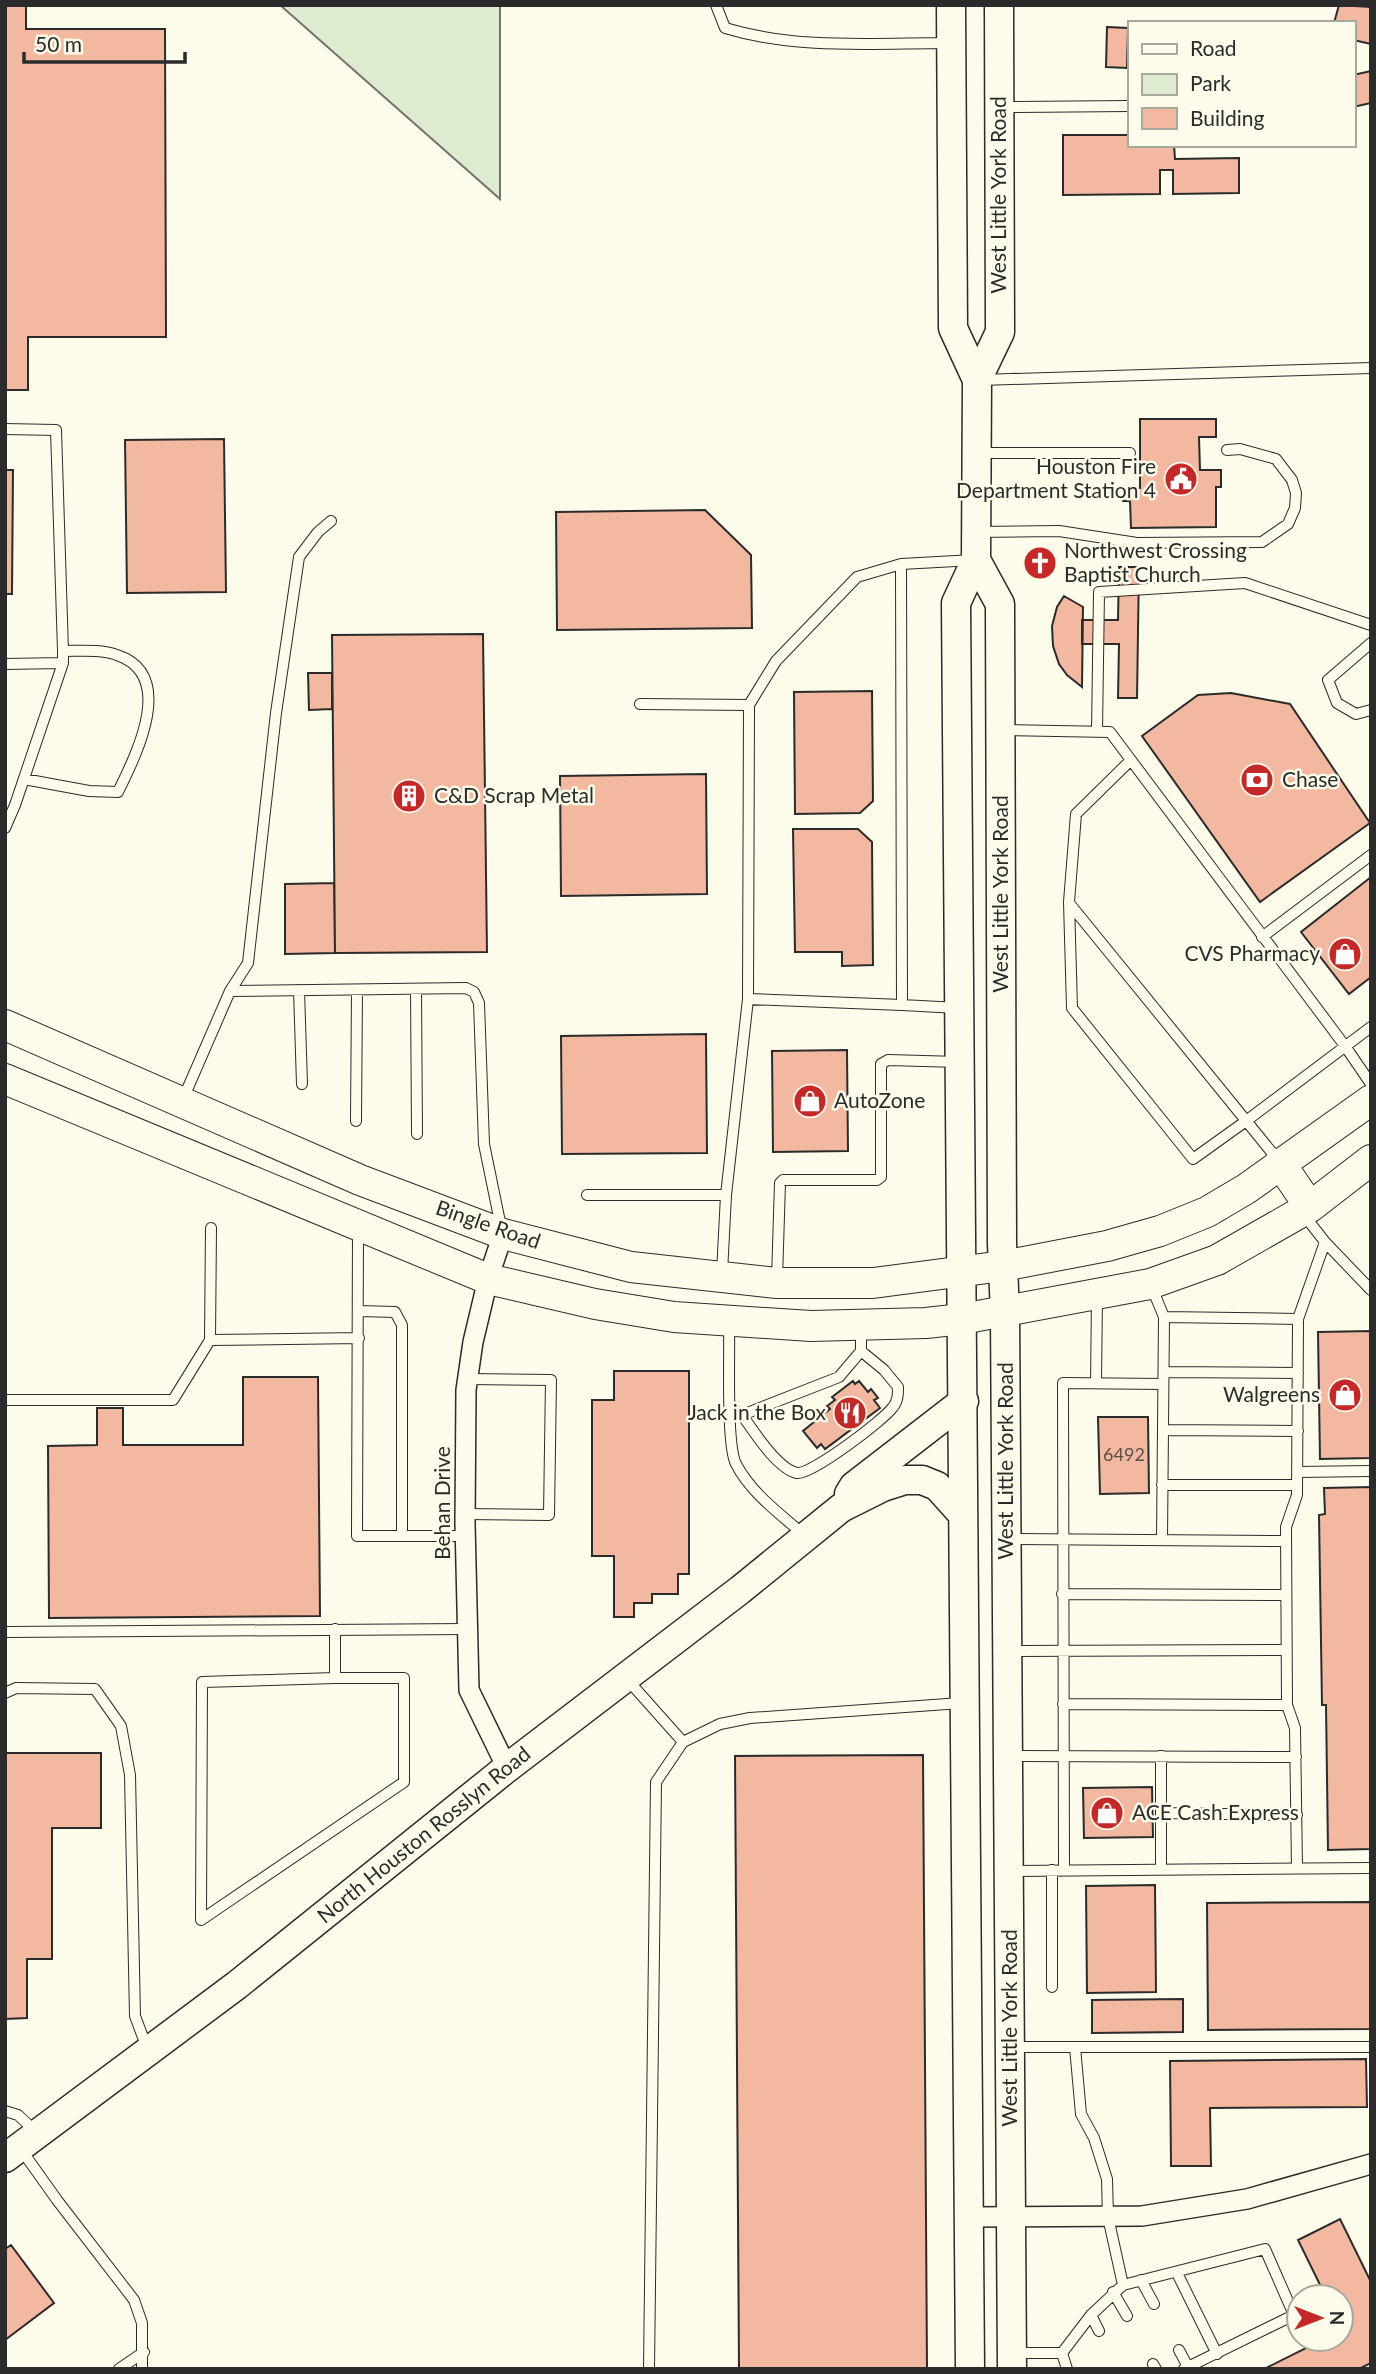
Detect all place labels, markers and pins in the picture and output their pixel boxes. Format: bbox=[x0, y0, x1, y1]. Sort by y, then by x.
place label: Houston Fire Department Station 4 bbox=[956, 453, 1156, 502]
public building icon: Houston Fire Department Station 4 bbox=[1162, 460, 1200, 498]
place label: Northwest Crossing Baptist Church bbox=[1064, 537, 1247, 586]
church icon: Northwest Crossing Baptist Church bbox=[1021, 544, 1059, 582]
bank icon: Chase bbox=[1238, 761, 1276, 799]
place label: Chase bbox=[1282, 766, 1338, 791]
building icon: C&D Scrap Metal bbox=[390, 777, 428, 815]
place label: C&D Scrap Metal bbox=[434, 782, 594, 807]
shop icon: CVS Pharmacy bbox=[1326, 935, 1364, 973]
place label: CVS Pharmacy bbox=[1184, 940, 1320, 965]
shop icon: AutoZone bbox=[791, 1082, 829, 1120]
place label: AutoZone bbox=[834, 1087, 925, 1112]
shop icon: Walgreens bbox=[1326, 1376, 1364, 1414]
place label: Walgreens bbox=[1223, 1381, 1320, 1406]
restaurant icon: Jack in the Box bbox=[831, 1394, 869, 1432]
place label: Jack in the Box bbox=[688, 1399, 827, 1424]
shop icon: ACE Cash Express bbox=[1088, 1794, 1126, 1832]
place label: ACE Cash Express bbox=[1132, 1799, 1299, 1824]

